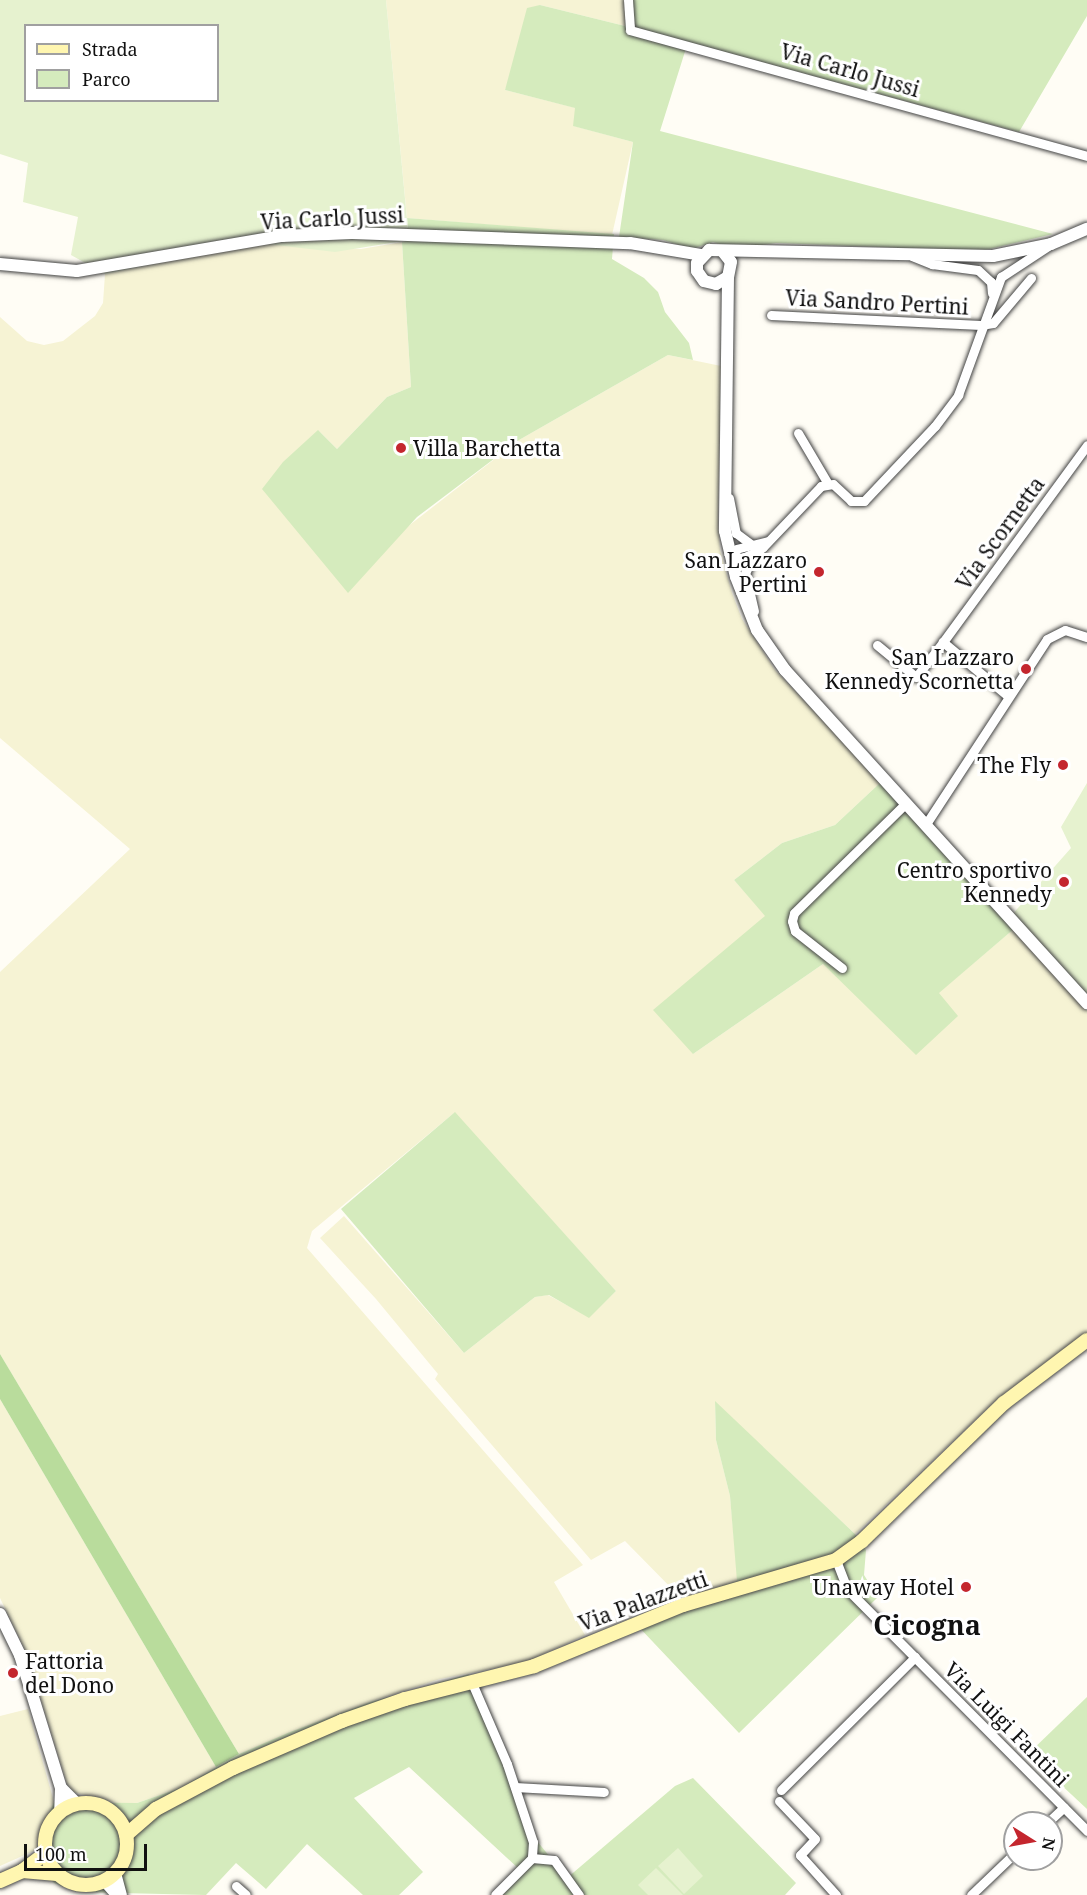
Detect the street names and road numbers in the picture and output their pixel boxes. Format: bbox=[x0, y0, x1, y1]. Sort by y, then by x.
street label: Via Carlo Jussi bbox=[778, 38, 922, 102]
street label: Via Carlo Jussi bbox=[260, 202, 404, 234]
street label: Via Sandro Pertini bbox=[785, 285, 969, 319]
street label: Via Scornetta bbox=[951, 472, 1049, 594]
street label: Via Palazzetti bbox=[575, 1566, 711, 1636]
street label: Via Luigi Fantini bbox=[939, 1656, 1075, 1792]

